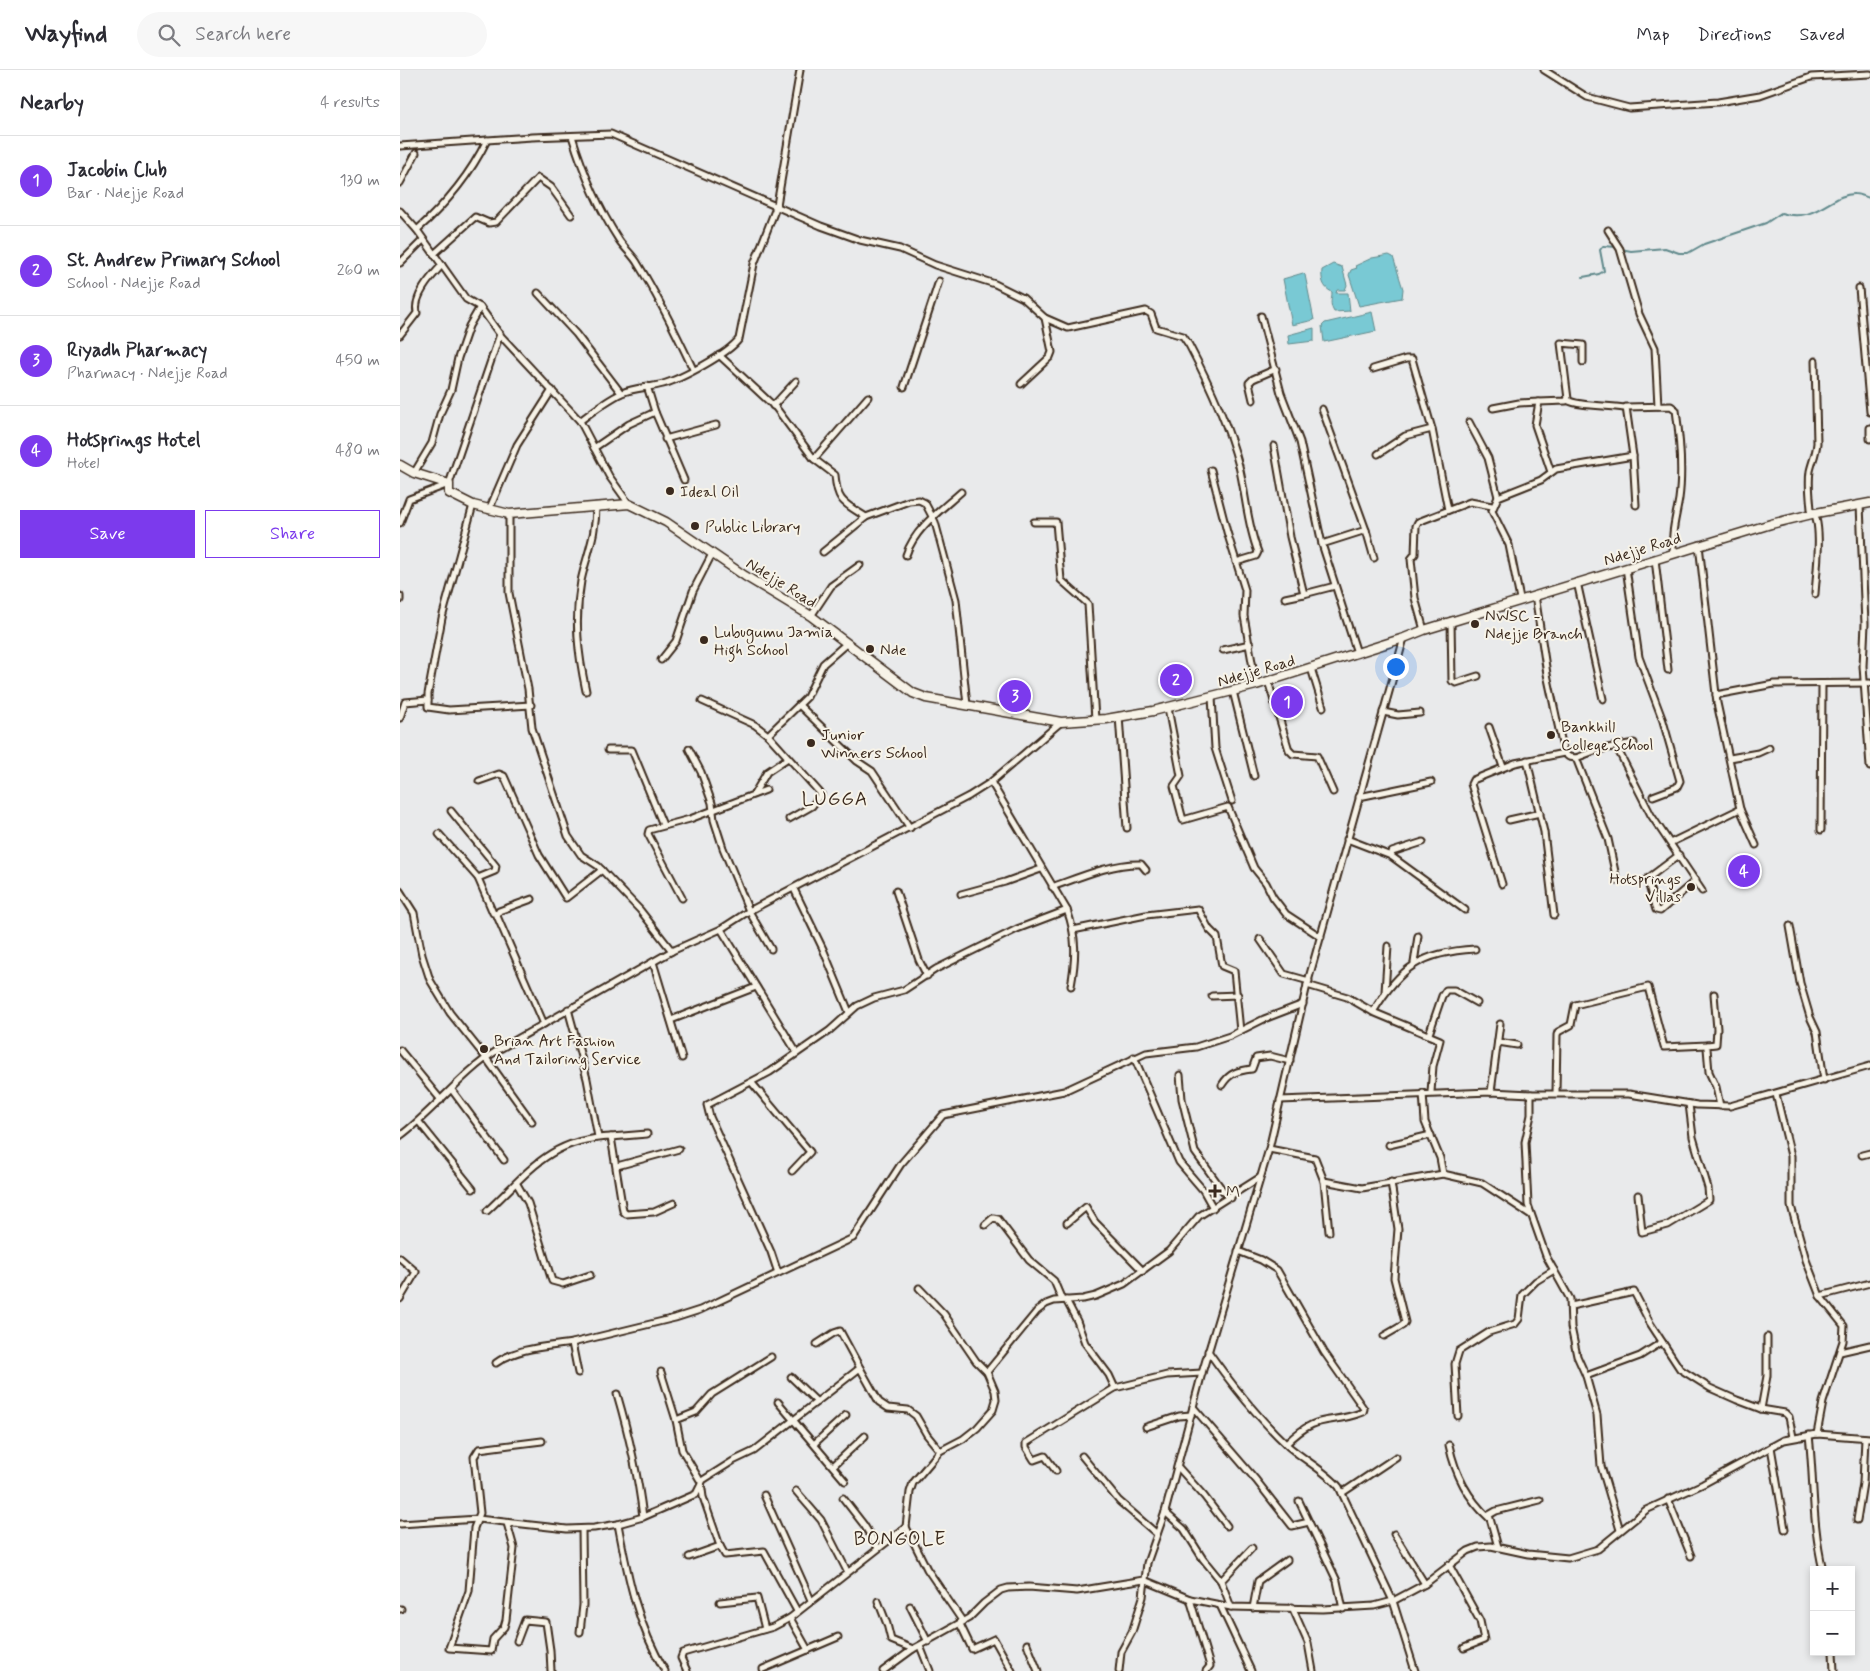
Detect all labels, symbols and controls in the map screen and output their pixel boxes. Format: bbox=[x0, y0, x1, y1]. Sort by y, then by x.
search box bbox=[137, 12, 487, 57]
text: Wayfind bbox=[25, 19, 107, 50]
icon: search bbox=[155, 21, 183, 49]
text: Search here bbox=[195, 22, 291, 47]
text: Map bbox=[1637, 23, 1670, 47]
text: Directions bbox=[1698, 23, 1772, 47]
text: Saved bbox=[1800, 23, 1845, 47]
text: Nearby bbox=[20, 89, 84, 117]
text: 4 results bbox=[320, 92, 380, 113]
text: Jacobin Club bbox=[67, 158, 167, 183]
text: 1 bbox=[32, 170, 40, 191]
text: 130 m bbox=[339, 170, 380, 191]
text: Bar · Ndejje Road bbox=[67, 183, 184, 204]
text: St. Andrew Primary School bbox=[67, 248, 280, 273]
text: 2 bbox=[32, 260, 40, 281]
text: 260 m bbox=[337, 260, 380, 281]
text: School · Ndejje Road bbox=[67, 273, 201, 294]
text: Riyadh Pharmacy bbox=[67, 338, 207, 363]
text: 3 bbox=[32, 350, 40, 371]
text: 450 m bbox=[335, 350, 380, 371]
text: Pharmacy · Ndejje Road bbox=[67, 363, 228, 384]
text: Hotsprings Hotel bbox=[67, 428, 201, 453]
text: 4 bbox=[31, 440, 41, 461]
text: 480 m bbox=[335, 440, 380, 461]
text: Hotel bbox=[67, 453, 100, 474]
place label: Ideal Oil bbox=[680, 482, 739, 503]
marker: Ideal Oil bbox=[664, 485, 676, 497]
button: Save bbox=[20, 510, 195, 558]
button: Share bbox=[205, 510, 380, 558]
place label: Public Library bbox=[705, 517, 800, 538]
marker: Public Library bbox=[689, 520, 701, 532]
street label: Ndejje Road bbox=[1601, 528, 1684, 571]
street label: Ndejje Road bbox=[742, 553, 821, 613]
place label: NWSC - Ndejje Branch bbox=[1485, 606, 1583, 645]
marker: NWSC - Ndejje Branch bbox=[1469, 618, 1481, 630]
place label: Lubugumu Jamia High School bbox=[714, 622, 833, 662]
marker: Lubugumu Jamia High School bbox=[698, 634, 710, 646]
place label: Nde bbox=[880, 640, 907, 661]
marker: Nde bbox=[864, 643, 876, 655]
street label: Ndejje Road bbox=[1215, 650, 1298, 693]
your location bbox=[1383, 654, 1409, 680]
pin: 2 bbox=[1160, 661, 1192, 699]
pin: 3 bbox=[999, 677, 1031, 715]
pin: 1 bbox=[1271, 683, 1303, 721]
place label: Bankhill College School bbox=[1561, 717, 1654, 756]
place label: Junior Winners School bbox=[821, 725, 927, 764]
marker: Bankhill College School bbox=[1545, 729, 1557, 741]
marker: Junior Winners School bbox=[805, 737, 817, 749]
district label: LUGGA bbox=[802, 787, 868, 812]
pin: 4 bbox=[1728, 852, 1760, 890]
place label: Hotsprings Villas bbox=[1610, 869, 1681, 908]
marker: Hotsprings Villas bbox=[1685, 881, 1697, 893]
place label: Brian Art Fashion And Tailoring Service bbox=[494, 1031, 642, 1070]
marker: Brian Art Fashion And Tailoring Service bbox=[478, 1043, 490, 1055]
place label: M bbox=[1226, 1182, 1240, 1203]
marker: M bbox=[1208, 1184, 1222, 1198]
district label: BONGOLE bbox=[854, 1527, 946, 1552]
map controls bbox=[1810, 1566, 1855, 1656]
button: + bbox=[1810, 1566, 1855, 1611]
button: − bbox=[1810, 1611, 1855, 1656]

